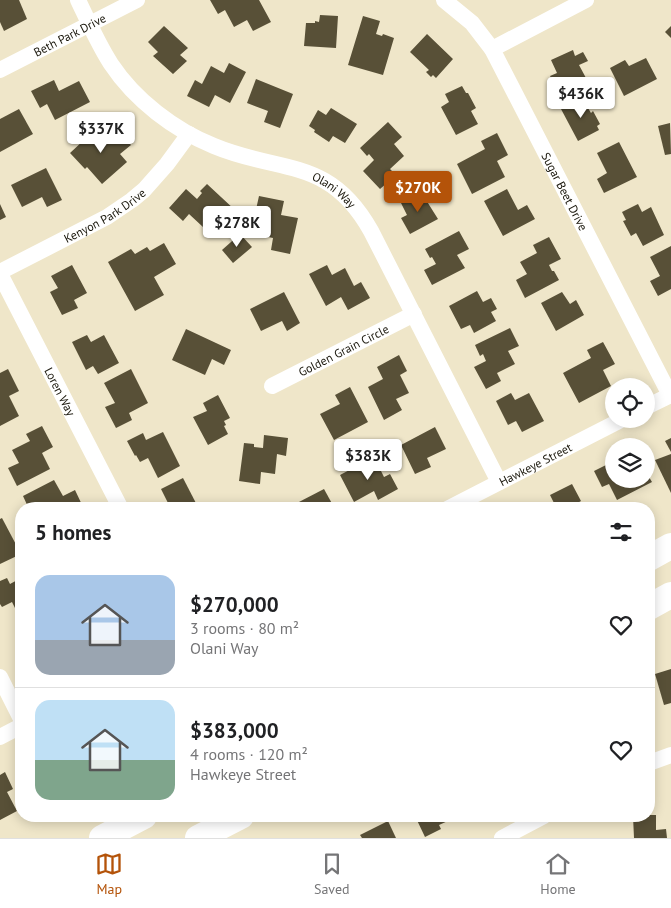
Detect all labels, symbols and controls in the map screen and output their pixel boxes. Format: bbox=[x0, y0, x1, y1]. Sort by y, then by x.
street label: Beth Park Drive bbox=[31, 10, 108, 59]
pin: $436K bbox=[546, 76, 616, 119]
text: $436K bbox=[558, 83, 604, 103]
pin: $337K bbox=[66, 112, 136, 154]
text: $337K bbox=[78, 118, 124, 138]
street label: Sugar Beet Drive bbox=[539, 150, 591, 233]
street label: Olani Way bbox=[310, 168, 360, 211]
pin: $270K bbox=[383, 170, 453, 213]
text: $270K bbox=[395, 177, 441, 197]
street label: Kenyon Park Drive bbox=[61, 185, 148, 246]
pin: $278K bbox=[202, 206, 272, 248]
text: $278K bbox=[214, 212, 260, 232]
street label: Golden Grain Circle bbox=[296, 321, 391, 379]
street label: Loren Way bbox=[42, 364, 79, 419]
map controls bbox=[605, 378, 655, 488]
button: locate bbox=[605, 378, 655, 428]
pin: $383K bbox=[333, 438, 403, 481]
button: layers bbox=[605, 438, 655, 488]
street label: Hawkeye Street bbox=[496, 439, 574, 489]
text: $383K bbox=[345, 445, 391, 465]
icon: filters bbox=[607, 518, 635, 546]
text: 5 homes bbox=[35, 519, 111, 546]
text: $270,000 bbox=[190, 591, 279, 618]
icon: home bbox=[75, 595, 135, 655]
icon: heart bbox=[607, 611, 635, 639]
text: 3 rooms · 80 m² bbox=[190, 618, 299, 638]
text: Olani Way bbox=[190, 638, 259, 658]
text: $383,000 bbox=[190, 717, 279, 744]
icon: home bbox=[75, 720, 135, 780]
icon: heart bbox=[607, 736, 635, 764]
text: 4 rooms · 120 m² bbox=[190, 744, 308, 764]
text: Hawkeye Street bbox=[190, 764, 296, 784]
tab: Map bbox=[95, 850, 123, 898]
tab: Saved bbox=[314, 850, 350, 898]
tab: Home bbox=[540, 850, 576, 898]

